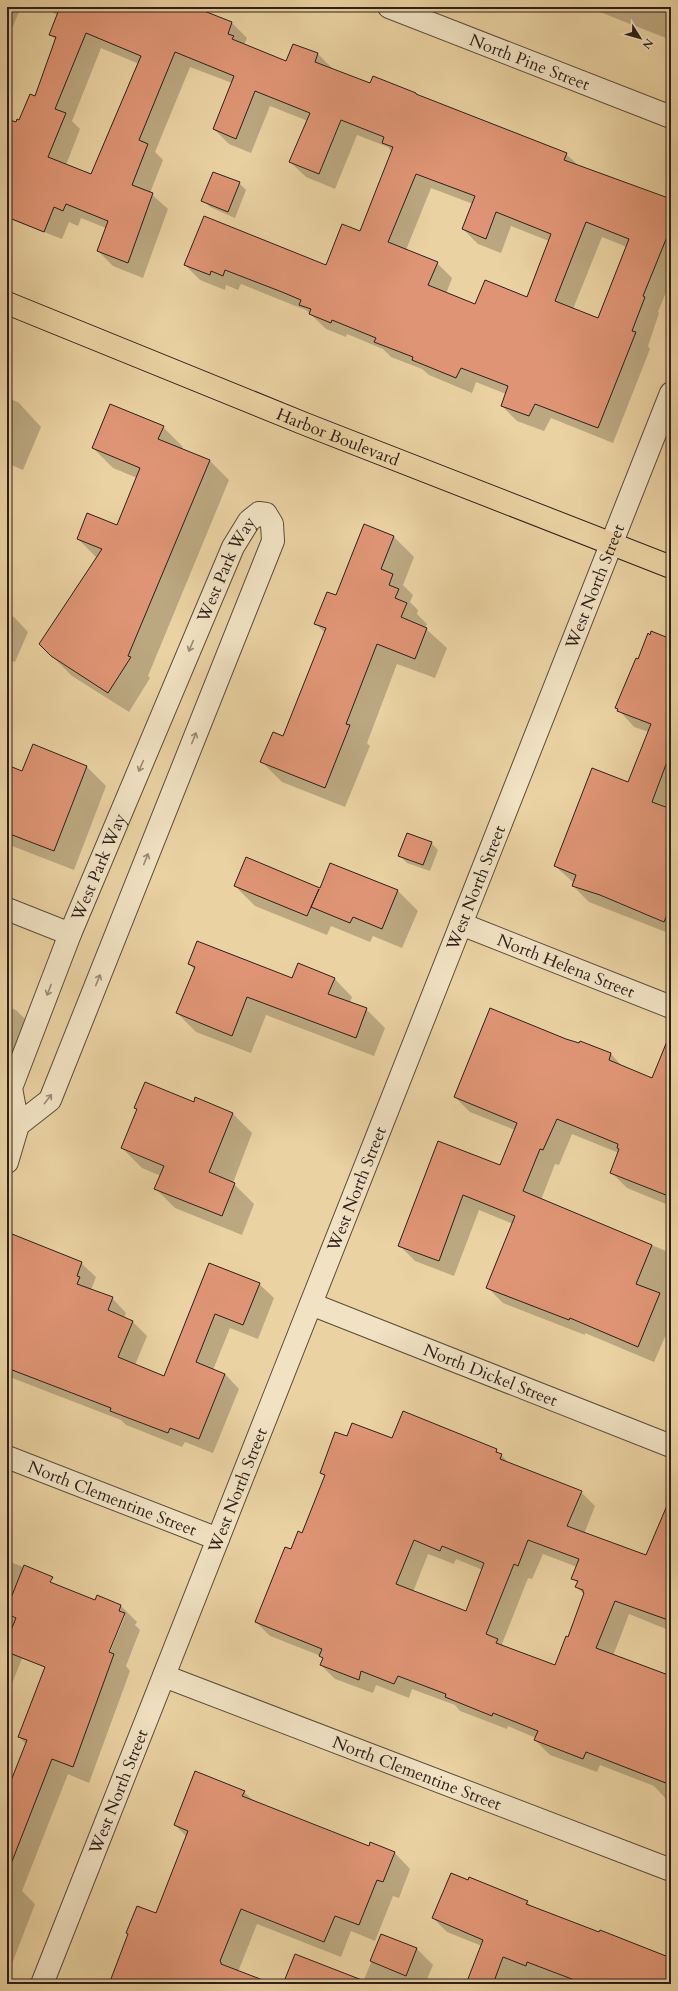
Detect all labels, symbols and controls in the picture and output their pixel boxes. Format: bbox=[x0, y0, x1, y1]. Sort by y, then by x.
north arrow bbox=[620, 18, 660, 58]
street label: North Pine Street bbox=[466, 29, 593, 96]
text: N bbox=[638, 35, 656, 52]
street label: Harbor Boulevard bbox=[273, 403, 403, 472]
street label: West Park Way bbox=[191, 512, 261, 627]
street label: West North Street bbox=[560, 520, 630, 653]
one-way arrow bbox=[187, 640, 195, 652]
one-way arrow bbox=[191, 733, 199, 745]
one-way arrow bbox=[137, 760, 144, 772]
street label: West Park Way bbox=[66, 810, 132, 925]
street label: West North Street bbox=[441, 821, 511, 954]
one-way arrow bbox=[142, 854, 150, 866]
street label: North Helena Street bbox=[494, 929, 639, 1004]
one-way arrow bbox=[94, 974, 102, 986]
one-way arrow bbox=[44, 983, 52, 995]
one-way arrow bbox=[44, 1094, 52, 1105]
street label: West North Street bbox=[321, 1123, 392, 1256]
street label: North Dickel Street bbox=[420, 1338, 561, 1412]
street label: West North Street bbox=[202, 1424, 273, 1557]
street label: North Clementine Street bbox=[24, 1455, 200, 1542]
street label: West North Street bbox=[83, 1725, 154, 1858]
street label: North Clementine Street bbox=[329, 1731, 505, 1816]

